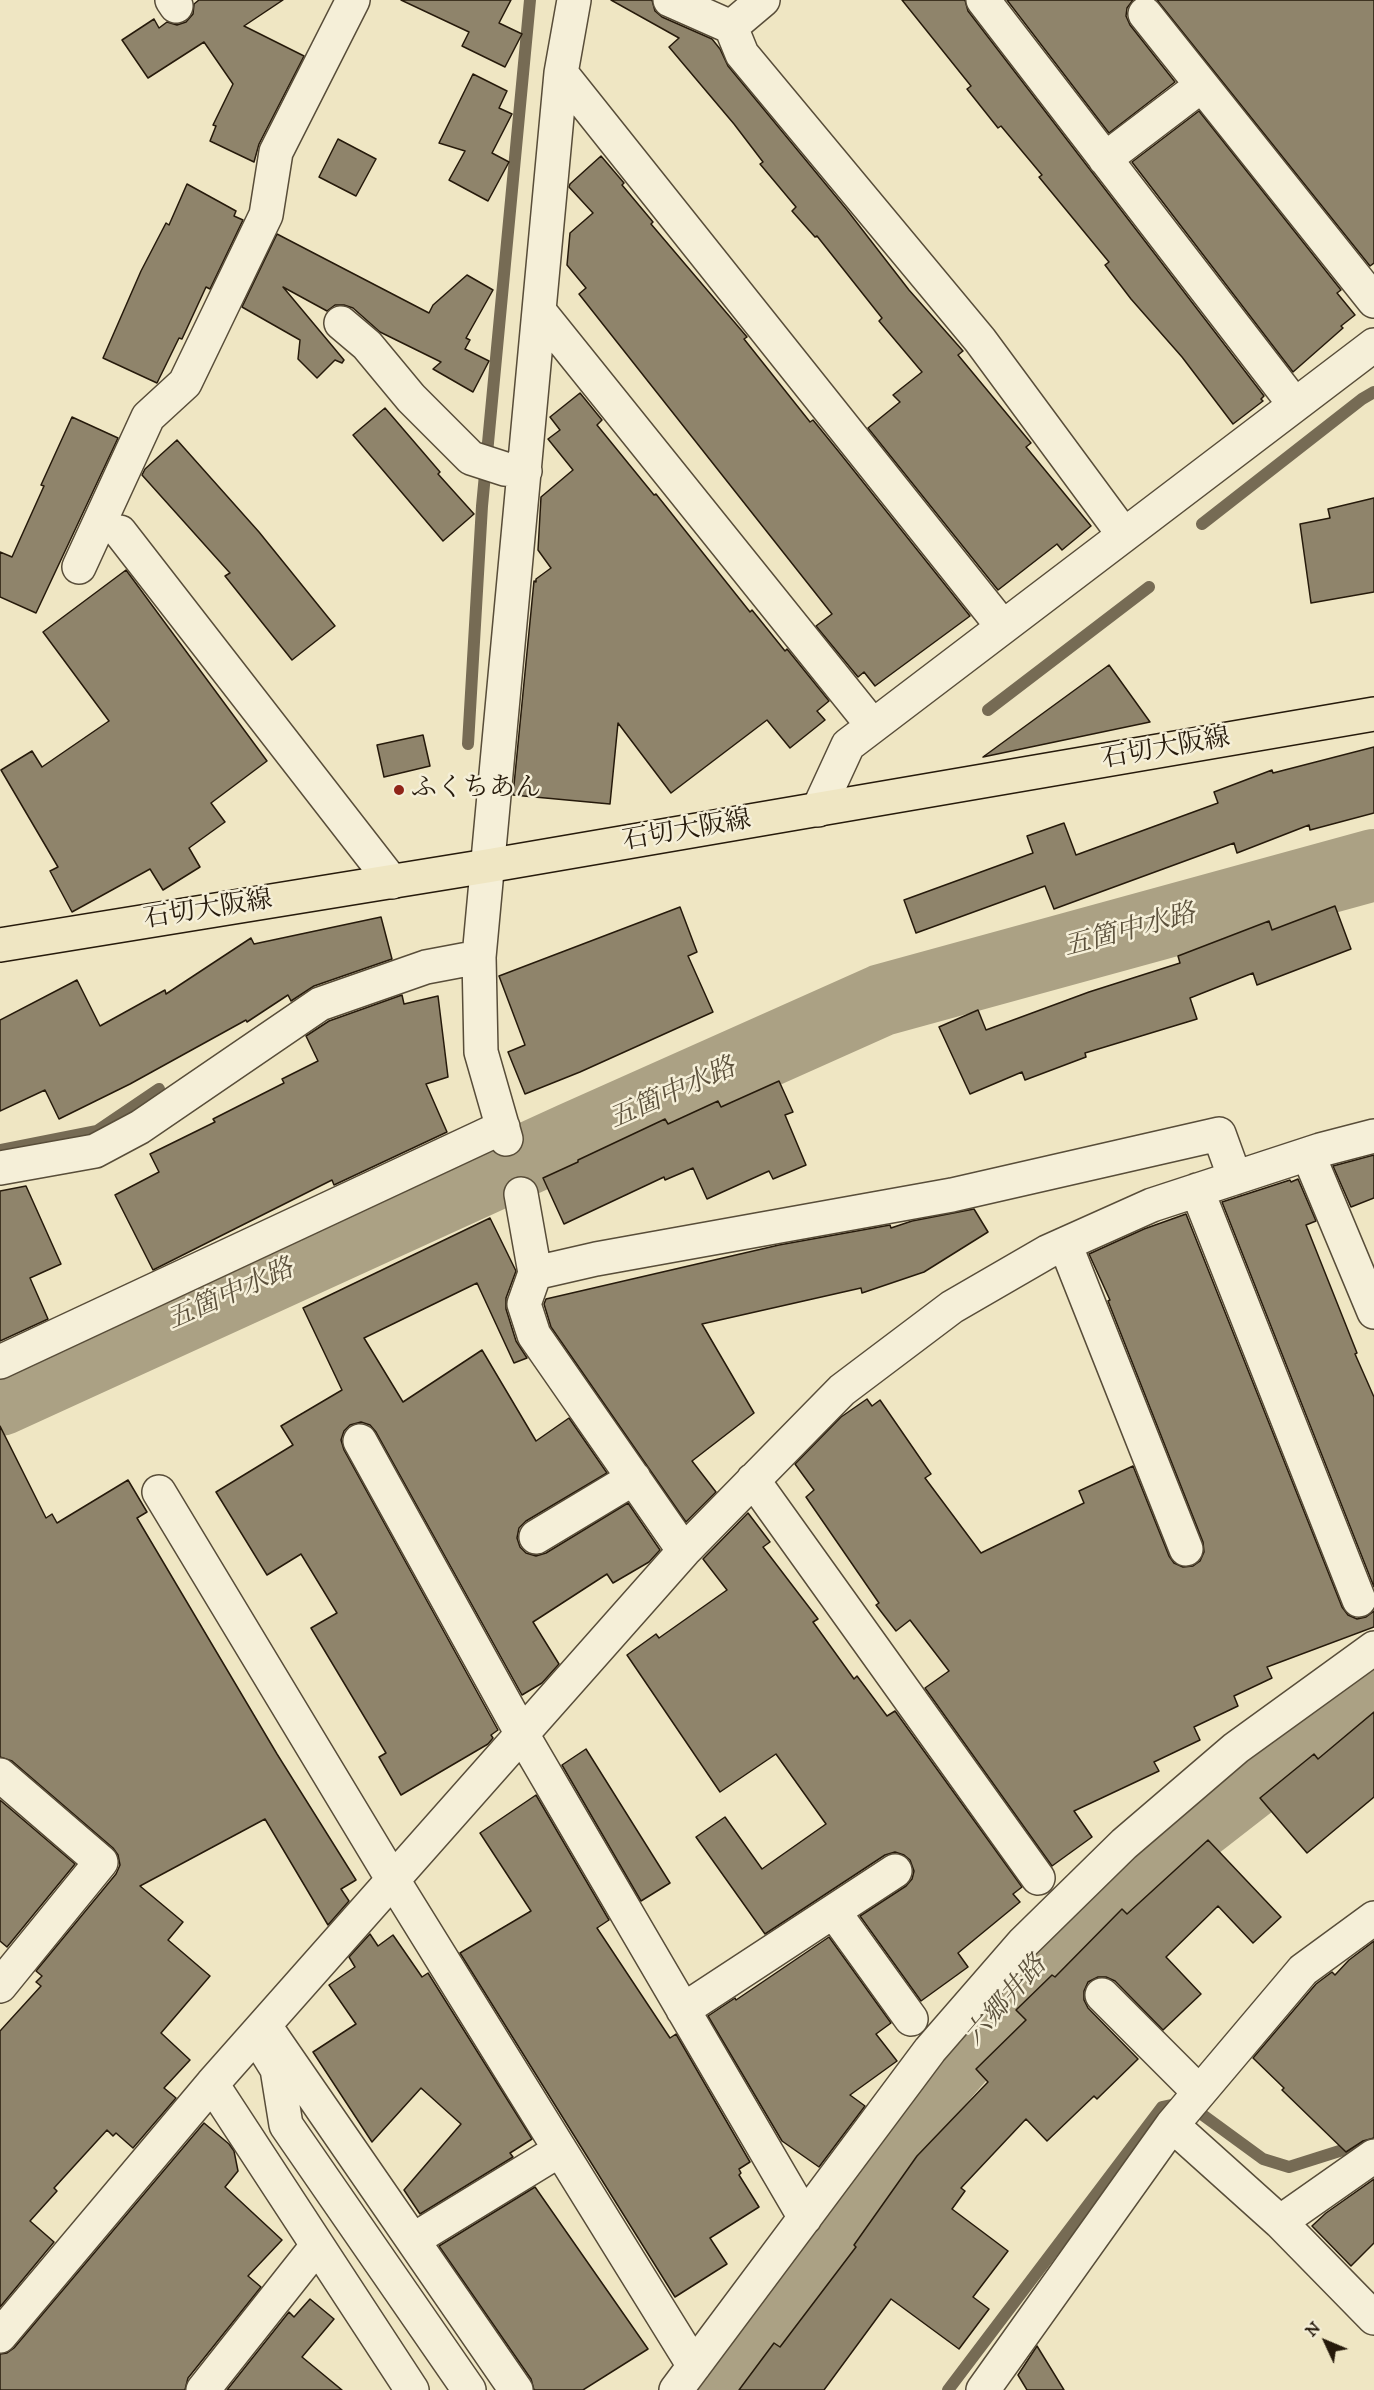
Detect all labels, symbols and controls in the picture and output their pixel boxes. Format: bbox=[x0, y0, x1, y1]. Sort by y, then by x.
street label: 石切大阪線 bbox=[1099, 723, 1233, 777]
place label: ふくちあん bbox=[411, 774, 541, 806]
marker: ふくちあん bbox=[392, 783, 406, 797]
street label: 石切大阪線 bbox=[620, 805, 754, 859]
street label: 石切大阪線 bbox=[141, 885, 275, 937]
water label: 五箇中水路 bbox=[1061, 899, 1199, 965]
water label: 五箇中水路 bbox=[605, 1053, 741, 1137]
water label: 五箇中水路 bbox=[163, 1254, 299, 1338]
water label: 六郷井路 bbox=[959, 1951, 1055, 2053]
north arrow bbox=[1296, 2312, 1356, 2372]
text: N bbox=[1301, 2318, 1325, 2341]

